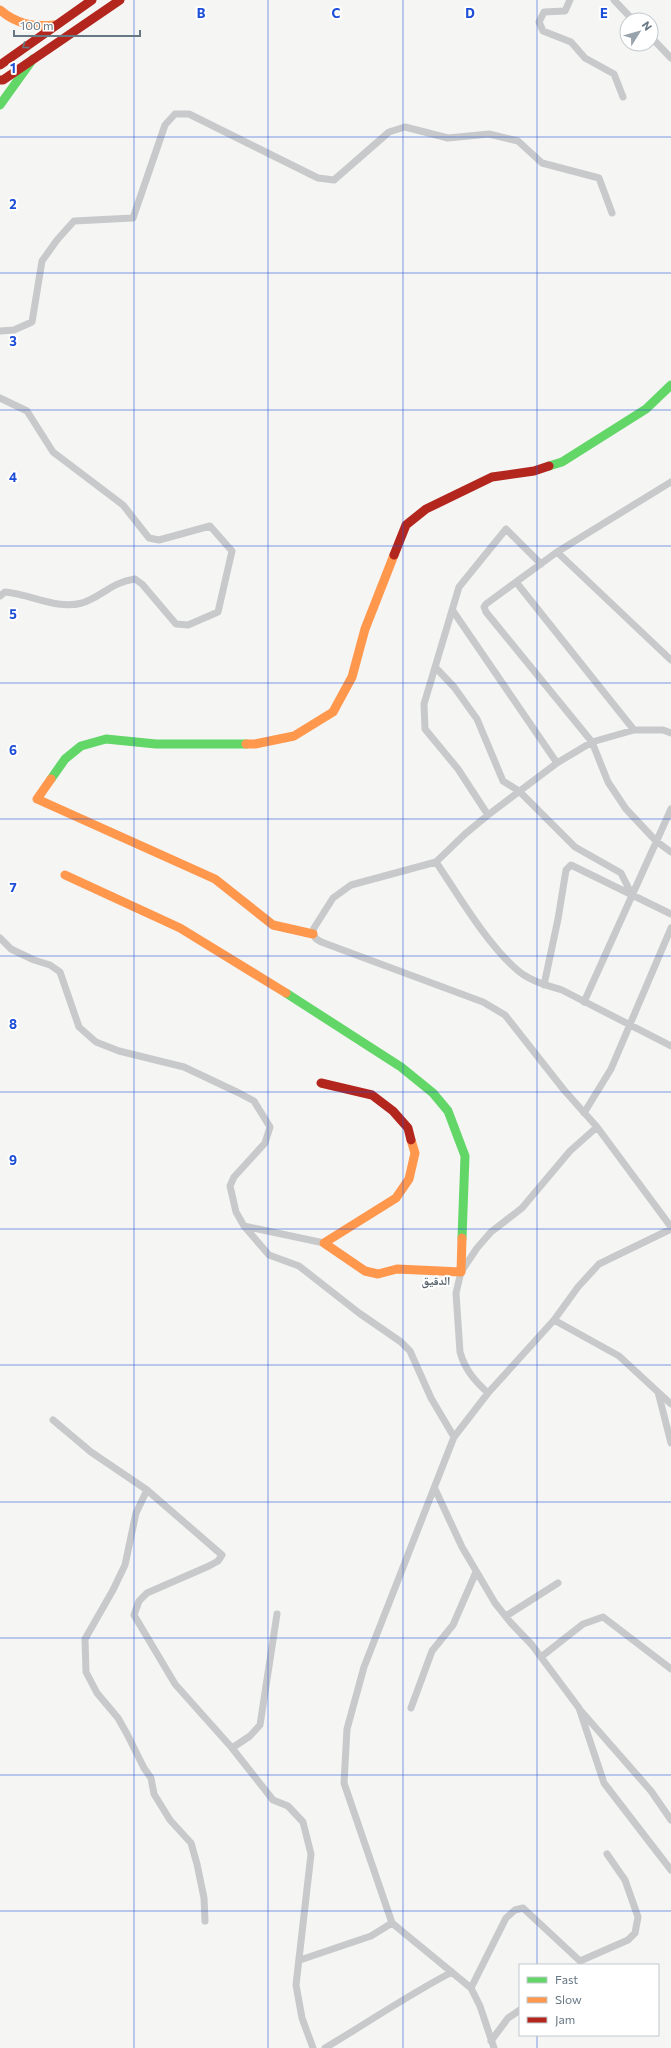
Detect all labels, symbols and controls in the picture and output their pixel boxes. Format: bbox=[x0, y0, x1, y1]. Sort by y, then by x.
text: B bbox=[197, 5, 206, 21]
text: C bbox=[332, 5, 341, 21]
text: D bbox=[465, 5, 475, 21]
text: E bbox=[600, 5, 608, 21]
scale bar bbox=[14, 12, 140, 38]
north arrow bbox=[619, 12, 659, 52]
text: 100 m bbox=[20, 18, 54, 32]
text: N bbox=[640, 18, 655, 33]
one-way arrow bbox=[22, 41, 29, 49]
text: 1 bbox=[10, 60, 16, 76]
text: 2 bbox=[9, 196, 17, 212]
text: 3 bbox=[9, 333, 17, 349]
text: 4 bbox=[9, 469, 17, 485]
text: 5 bbox=[9, 606, 17, 622]
text: 6 bbox=[9, 742, 17, 758]
text: 7 bbox=[9, 879, 17, 895]
text: 8 bbox=[9, 1016, 17, 1032]
text: 9 bbox=[9, 1152, 17, 1168]
district label: الدقيق bbox=[422, 1273, 450, 1289]
legend bbox=[519, 1964, 659, 2036]
text: Fast bbox=[555, 1972, 578, 1986]
text: Slow bbox=[555, 1992, 582, 2006]
text: Jam bbox=[555, 2012, 575, 2027]

